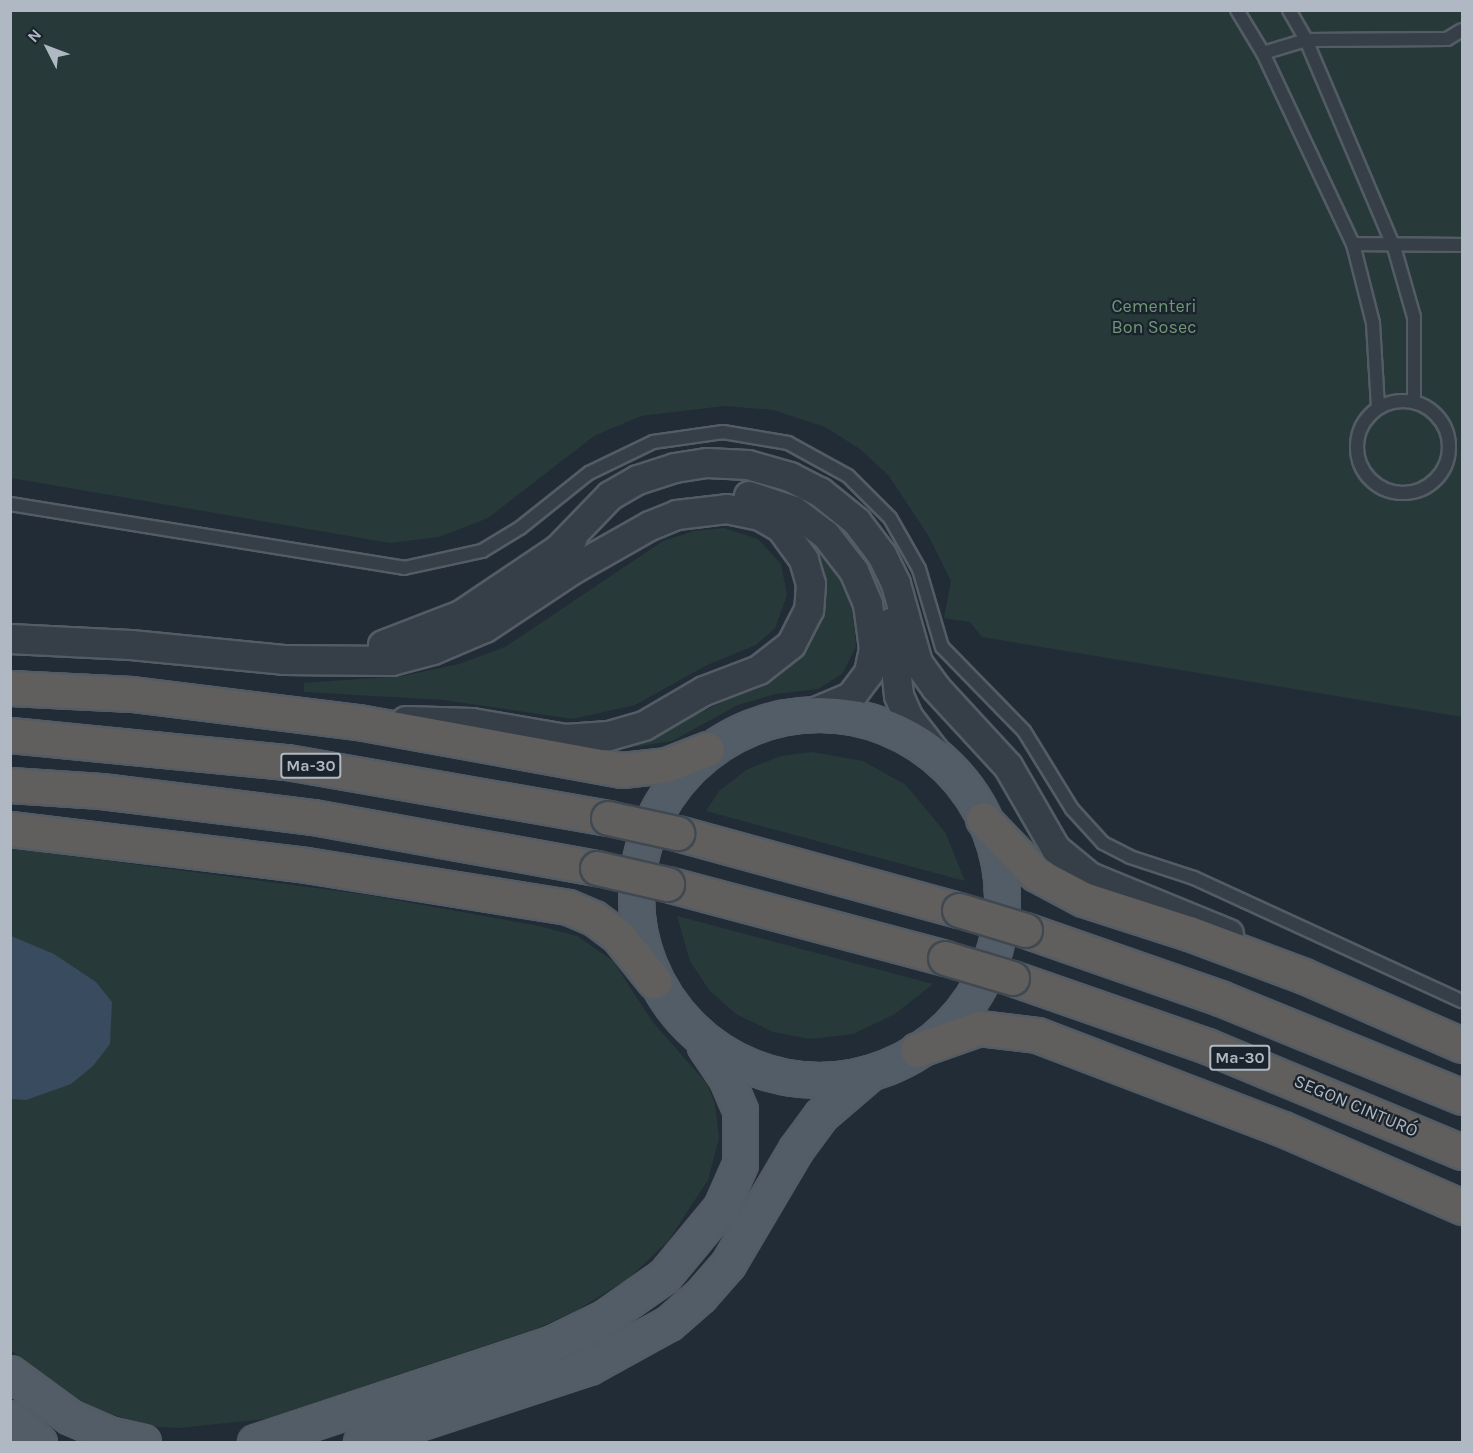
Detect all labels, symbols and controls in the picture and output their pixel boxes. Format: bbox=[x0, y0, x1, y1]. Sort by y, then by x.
north arrow bbox=[18, 18, 78, 78]
text: N bbox=[23, 25, 45, 46]
park label: Cementeri Bon Sosec bbox=[1111, 296, 1197, 338]
road number: Ma-30 bbox=[280, 753, 342, 779]
road number: Ma-30 bbox=[1208, 1045, 1272, 1071]
street label: SEGON CINTURÓ bbox=[1291, 1070, 1421, 1142]

